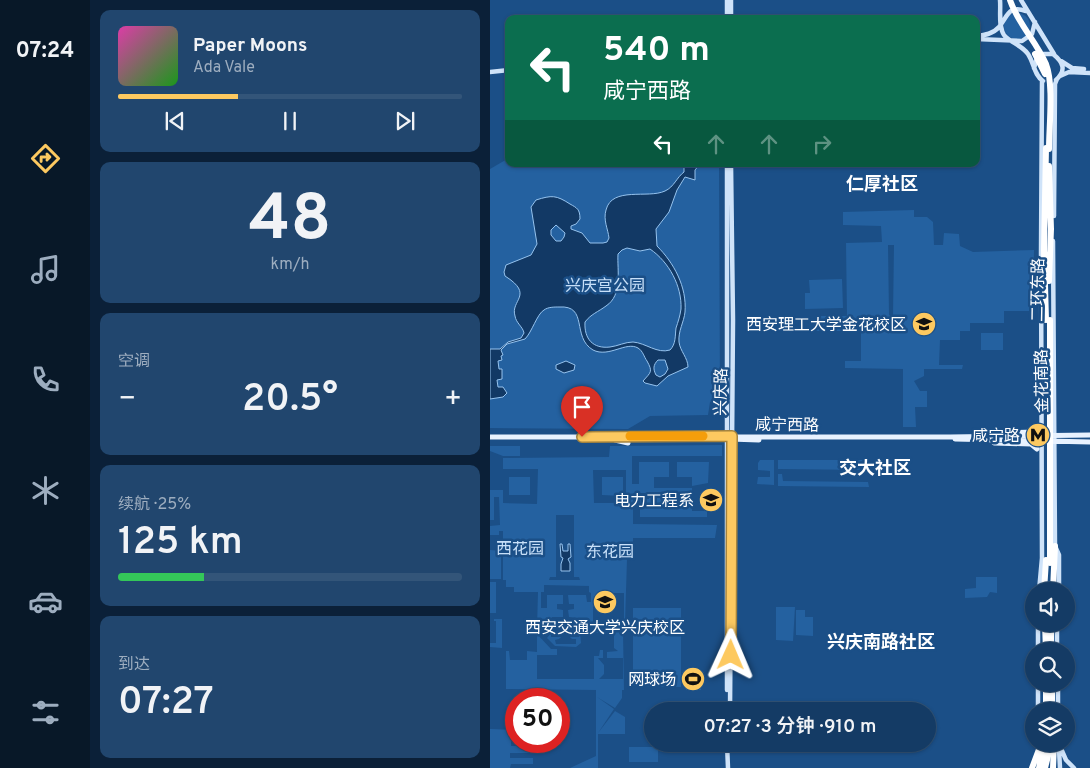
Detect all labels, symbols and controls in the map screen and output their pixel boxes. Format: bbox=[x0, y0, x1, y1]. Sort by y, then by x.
text: 540 m bbox=[603, 29, 710, 73]
text: Paper Moons bbox=[193, 34, 307, 58]
icon: left bbox=[520, 35, 585, 100]
text: 07:24 bbox=[16, 38, 74, 65]
text: Ada Vale bbox=[193, 58, 255, 78]
text: 咸宁西路 bbox=[603, 79, 691, 106]
icon: previous bbox=[161, 107, 189, 135]
icon: pause bbox=[276, 107, 304, 135]
icon: next bbox=[391, 107, 419, 135]
icon: left bbox=[649, 130, 677, 158]
icon: ahead bbox=[702, 130, 730, 158]
icon: ahead bbox=[755, 130, 783, 158]
icon: right bbox=[808, 130, 836, 158]
icon: directions bbox=[28, 141, 63, 176]
district label: 仁厚社区 bbox=[846, 174, 918, 197]
text: 48 bbox=[249, 181, 331, 263]
icon: music bbox=[28, 252, 63, 287]
text: km/h bbox=[271, 255, 309, 275]
street label: 二环东路 bbox=[1028, 258, 1050, 322]
park label: 兴庆宫公园 bbox=[565, 277, 645, 297]
school or university icon: 西安理工大学金花校区 bbox=[911, 311, 937, 337]
place label: 西安理工大学金花校区 bbox=[746, 316, 906, 336]
street label: 金花南路 bbox=[1032, 349, 1054, 413]
text: 空调 bbox=[118, 352, 150, 372]
icon: phone bbox=[28, 362, 63, 397]
street label: 兴庆路 bbox=[712, 368, 732, 416]
text: 20.5° bbox=[242, 376, 338, 425]
text: − bbox=[118, 382, 136, 418]
text: + bbox=[444, 382, 462, 418]
pin bbox=[561, 386, 603, 437]
icon: arrive bbox=[568, 393, 596, 421]
street label: 咸宁西路 bbox=[755, 415, 819, 437]
metro station icon: 咸宁路 bbox=[1025, 422, 1051, 448]
place label: 咸宁路 bbox=[972, 427, 1020, 447]
district label: 交大社区 bbox=[839, 458, 911, 481]
icon: climate bbox=[28, 473, 63, 508]
school or university icon: 电力工程系 bbox=[698, 487, 724, 513]
place label: 电力工程系 bbox=[614, 492, 694, 512]
text: 续航 · 25% bbox=[118, 495, 191, 515]
text: 125 km bbox=[118, 519, 243, 568]
park label: 西花园 bbox=[496, 540, 544, 560]
park label: 东花园 bbox=[586, 543, 634, 563]
map controls bbox=[1025, 582, 1075, 752]
button: sound bbox=[1025, 582, 1075, 632]
icon: car bbox=[28, 584, 63, 619]
school or university icon: 西安交通大学兴庆校区 bbox=[592, 589, 618, 615]
place label: 西安交通大学兴庆校区 bbox=[525, 619, 685, 639]
position arrow bbox=[704, 628, 756, 680]
district label: 兴庆南路社区 bbox=[827, 632, 935, 655]
button: search bbox=[1025, 642, 1075, 692]
text: 到达 bbox=[118, 655, 150, 675]
sports icon: 网球场 bbox=[680, 666, 706, 692]
place label: 网球场 bbox=[628, 671, 676, 691]
text: 07:27 bbox=[118, 679, 214, 728]
speed limit sign: 50 bbox=[505, 688, 570, 753]
icon: filters bbox=[28, 695, 63, 730]
button: layers bbox=[1025, 702, 1075, 752]
text: 07:27 · 3 分钟 · 910 m bbox=[704, 715, 876, 739]

